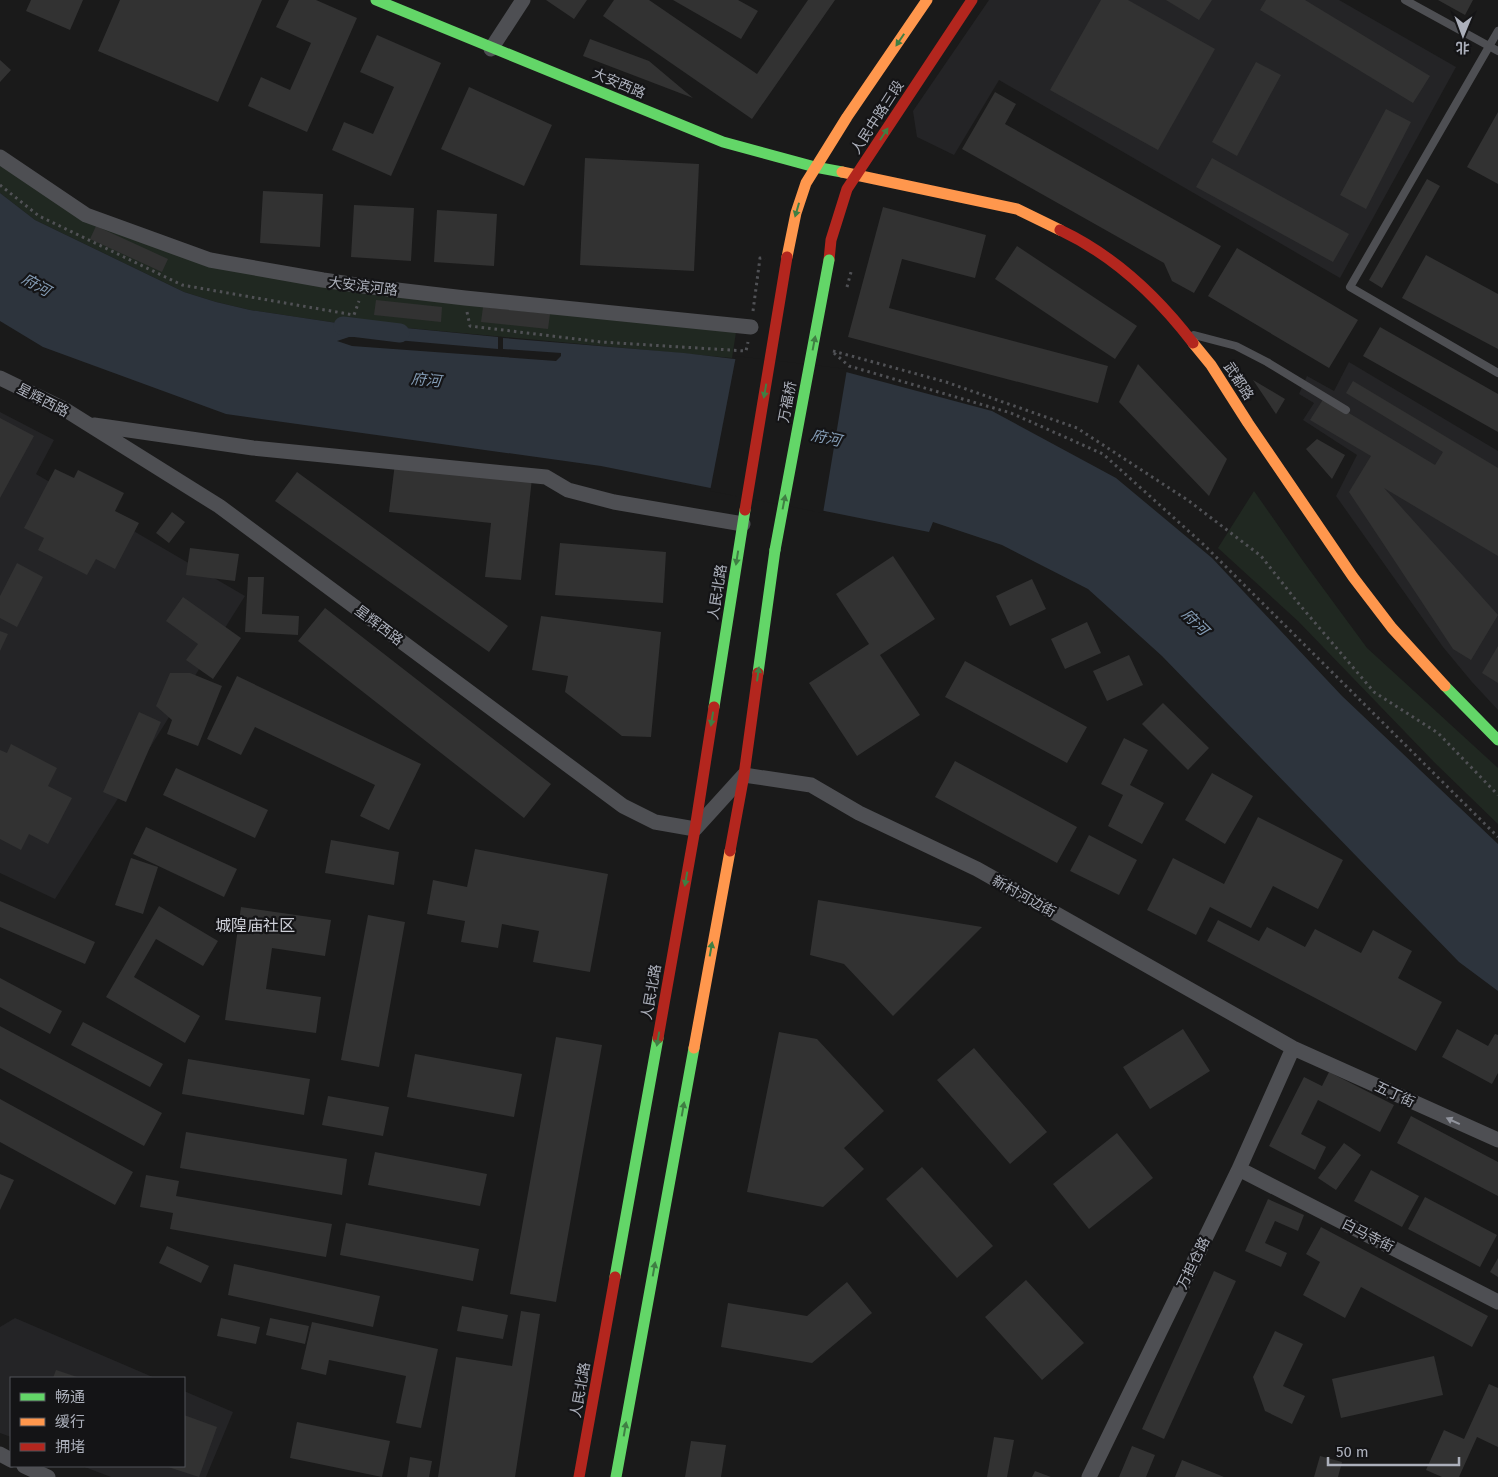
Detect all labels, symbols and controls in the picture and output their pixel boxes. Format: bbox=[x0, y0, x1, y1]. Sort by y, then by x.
north arrow bbox=[1438, 10, 1488, 60]
one-way arrow bbox=[895, 34, 905, 47]
text: 北 bbox=[1456, 39, 1470, 56]
street label: 大安西路 bbox=[590, 65, 648, 102]
street label: 人民中路三段 bbox=[847, 77, 907, 157]
one-way arrow bbox=[879, 127, 888, 140]
one-way arrow bbox=[792, 203, 800, 218]
water label: 府河 bbox=[19, 270, 56, 302]
street label: 大安滨河路 bbox=[327, 274, 399, 299]
one-way arrow bbox=[810, 334, 818, 350]
street label: 武都路 bbox=[1220, 359, 1257, 404]
water label: 府河 bbox=[410, 369, 445, 391]
street label: 星辉西路 bbox=[14, 380, 72, 421]
street label: 万福桥 bbox=[775, 380, 800, 424]
one-way arrow bbox=[760, 384, 768, 400]
water label: 府河 bbox=[809, 426, 846, 451]
one-way arrow bbox=[780, 495, 788, 510]
one-way arrow bbox=[733, 551, 741, 567]
street label: 人民北路 bbox=[705, 563, 730, 621]
street label: 星辉西路 bbox=[351, 602, 406, 649]
water label: 府河 bbox=[1178, 605, 1214, 641]
one-way arrow bbox=[754, 666, 762, 682]
one-way arrow bbox=[708, 711, 716, 727]
one-way arrow bbox=[682, 872, 690, 888]
street label: 新村河边街 bbox=[989, 872, 1058, 921]
district label: 城隍庙社区 bbox=[215, 916, 295, 935]
one-way arrow bbox=[708, 941, 716, 957]
street label: 人民北路 bbox=[638, 963, 665, 1021]
one-way arrow bbox=[653, 1032, 661, 1048]
street label: 五丁街 bbox=[1372, 1078, 1417, 1111]
one-way arrow bbox=[679, 1101, 687, 1117]
one-way arrow bbox=[1446, 1116, 1460, 1124]
street label: 白马寺街 bbox=[1339, 1215, 1397, 1256]
street label: 万担仓路 bbox=[1174, 1234, 1213, 1292]
one-way arrow bbox=[650, 1261, 658, 1277]
street label: 人民北路 bbox=[567, 1361, 594, 1419]
legend bbox=[10, 1377, 185, 1467]
text: 畅通 bbox=[55, 1388, 85, 1406]
text: 缓行 bbox=[55, 1413, 85, 1431]
one-way arrow bbox=[622, 1421, 630, 1437]
scale bar bbox=[1328, 1434, 1459, 1466]
text: 拥堵 bbox=[55, 1438, 85, 1456]
text: 50 m bbox=[1336, 1443, 1369, 1461]

